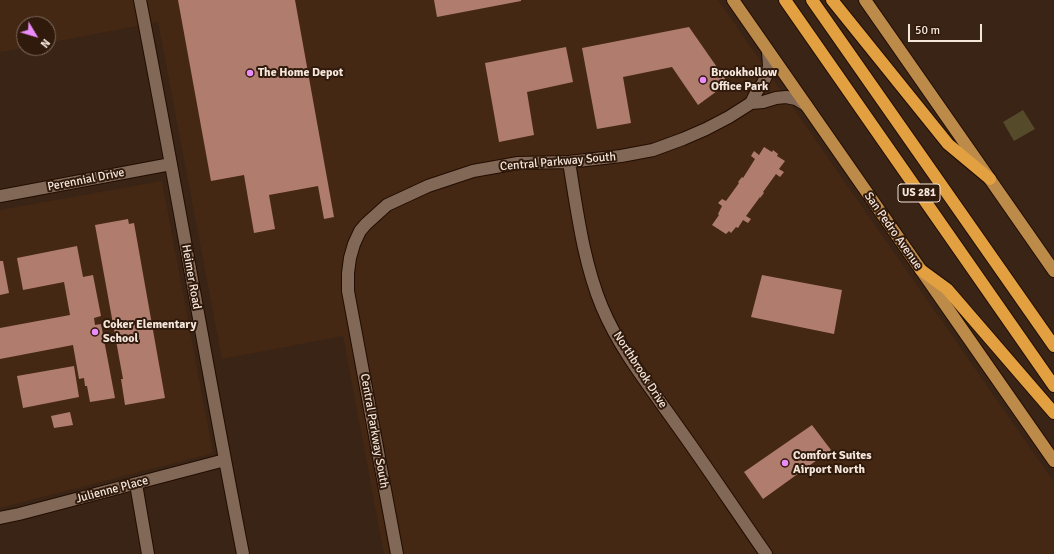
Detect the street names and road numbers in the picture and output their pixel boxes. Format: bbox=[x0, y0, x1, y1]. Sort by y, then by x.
street label: Central Parkway South bbox=[499, 150, 617, 174]
street label: Perennial Drive bbox=[46, 165, 126, 195]
road number: US 281 bbox=[898, 184, 940, 202]
street label: San Pedro Avenue bbox=[861, 189, 925, 273]
street label: Heimer Road bbox=[178, 243, 204, 311]
street label: Northbrook Drive bbox=[610, 329, 670, 411]
street label: Central Parkway South bbox=[357, 372, 391, 490]
street label: Julienne Place bbox=[74, 473, 150, 507]

